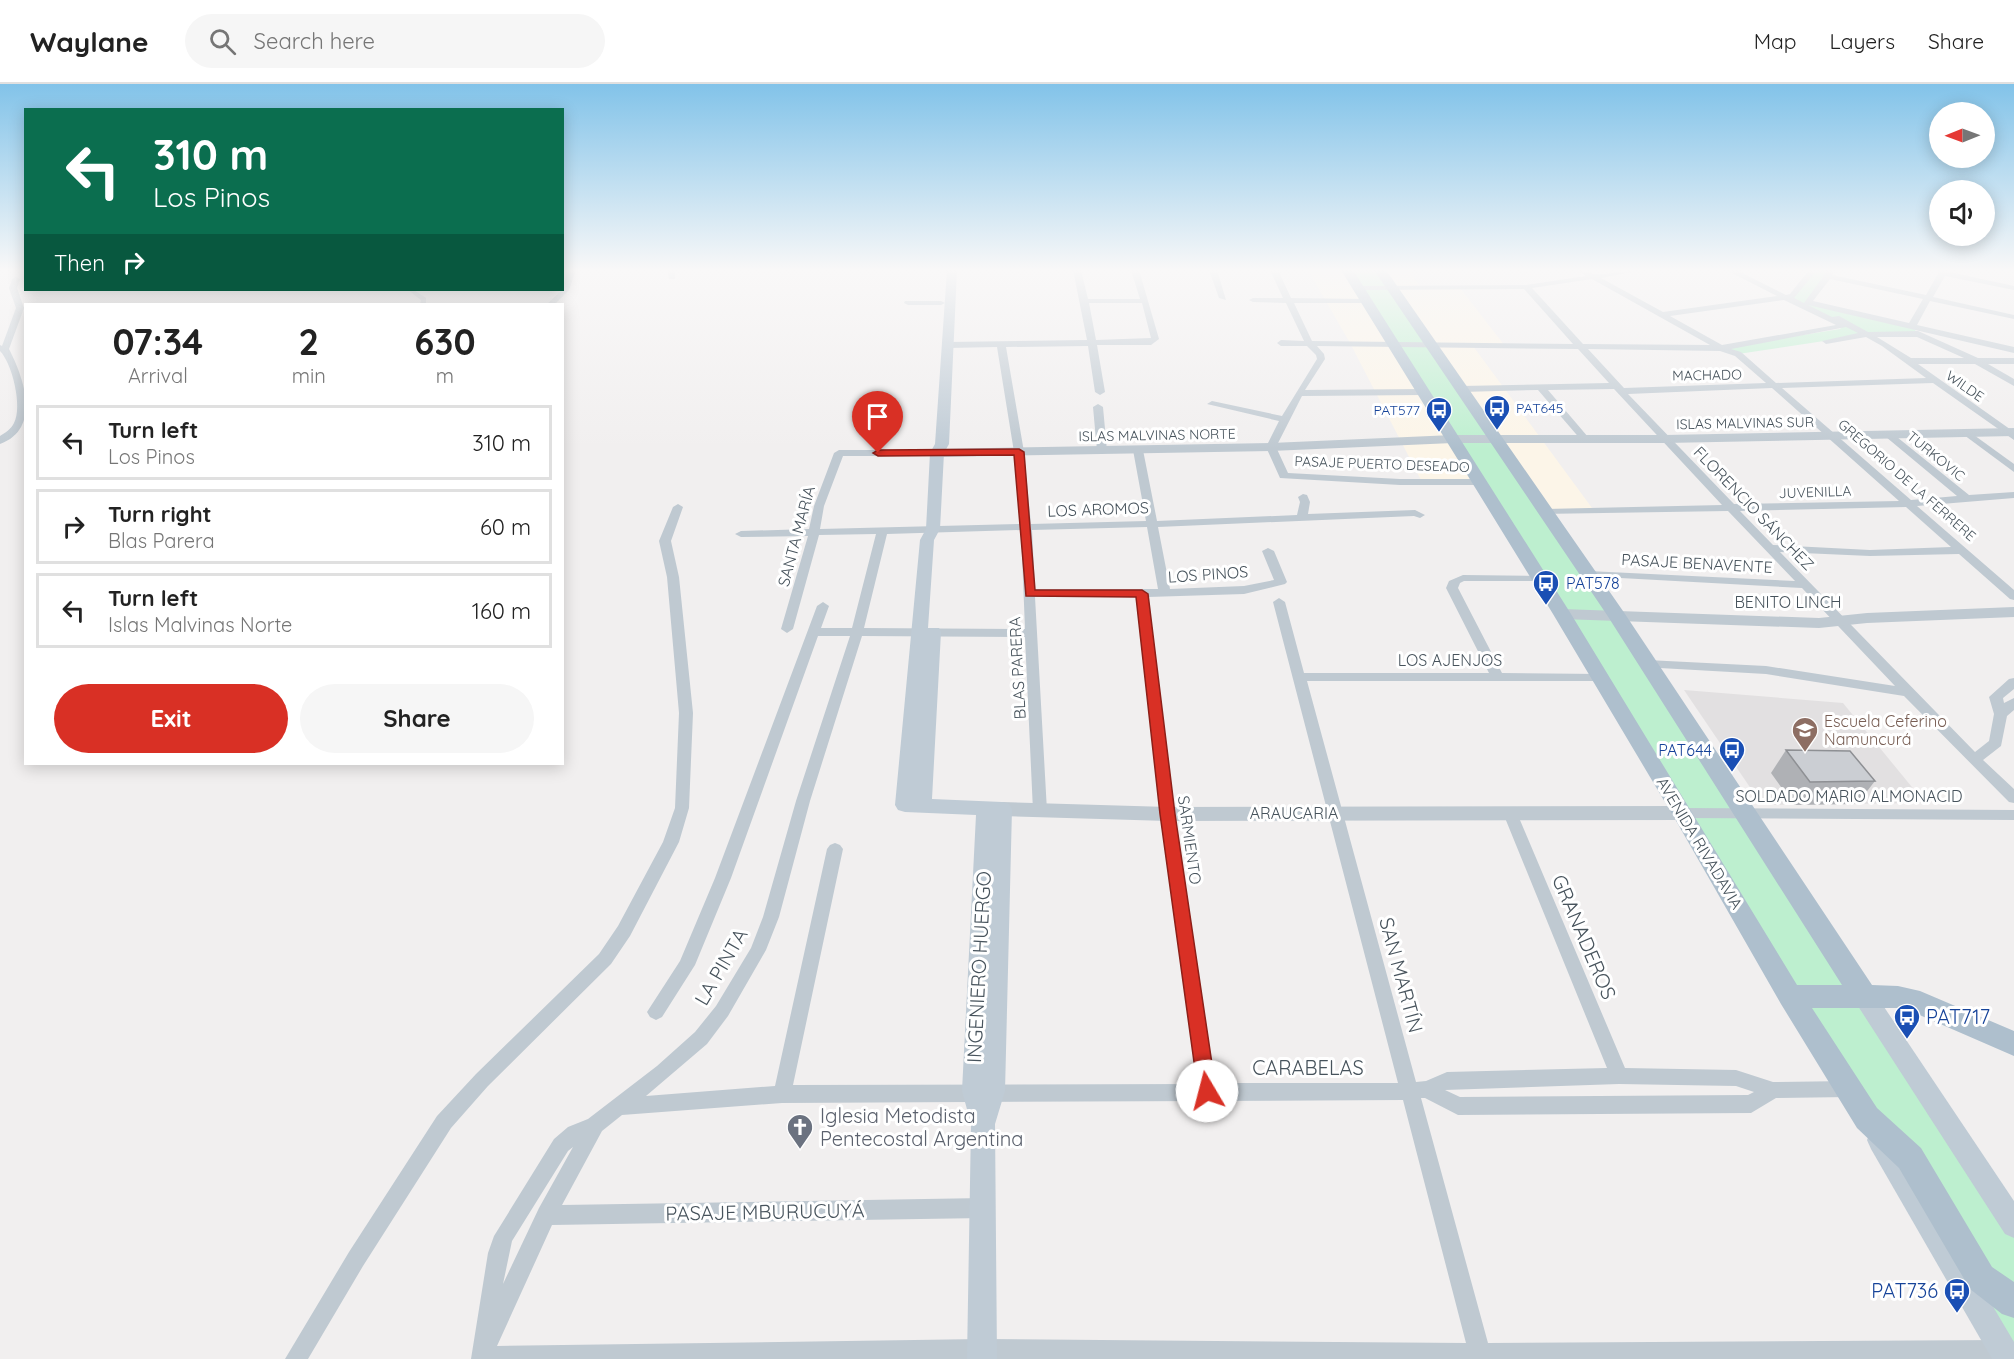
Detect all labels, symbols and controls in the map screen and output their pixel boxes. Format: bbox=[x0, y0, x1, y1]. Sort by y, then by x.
search box bbox=[185, 14, 605, 68]
text: Waylane bbox=[30, 24, 149, 59]
icon: search bbox=[206, 25, 239, 58]
text: Search here bbox=[254, 27, 375, 55]
text: Map bbox=[1754, 28, 1797, 54]
text: Layers bbox=[1830, 28, 1895, 54]
text: Share bbox=[1928, 28, 1984, 54]
north arrow bbox=[1929, 102, 1995, 168]
map controls bbox=[1929, 102, 1995, 246]
text: 310 m bbox=[153, 128, 268, 181]
icon: left bbox=[54, 132, 132, 210]
text: Los Pinos bbox=[153, 180, 270, 214]
button: sound bbox=[1929, 180, 1995, 246]
icon: right bbox=[117, 246, 150, 279]
text: Then bbox=[54, 249, 105, 277]
text: 07:34 bbox=[112, 319, 203, 364]
text: 2 bbox=[298, 319, 319, 364]
text: 630 bbox=[414, 319, 476, 364]
text: Arrival bbox=[128, 363, 188, 388]
text: min bbox=[292, 363, 326, 388]
text: m bbox=[436, 363, 454, 388]
street label: MACHADO bbox=[1672, 365, 1742, 385]
street label: WILDE bbox=[1942, 366, 1988, 406]
pin bbox=[852, 391, 903, 453]
bus stop icon: PAT645 bbox=[1482, 393, 1512, 431]
bus stop icon: PAT577 bbox=[1424, 395, 1454, 433]
place label: PAT645 bbox=[1516, 399, 1563, 417]
icon: arrive bbox=[861, 400, 894, 433]
place label: PAT577 bbox=[1373, 401, 1420, 419]
street label: ISLAS MALVINAS SUR bbox=[1676, 413, 1814, 433]
street label: GREGORIO DE LA FERRERE bbox=[1834, 415, 1980, 545]
text: Turn left bbox=[108, 416, 198, 444]
street label: ISLAS MALVINAS NORTE bbox=[1078, 425, 1236, 445]
icon: left bbox=[57, 426, 90, 459]
street label: TURKOVIC bbox=[1903, 427, 1969, 485]
text: 310 m bbox=[472, 429, 531, 457]
street label: FLORENCIO SÁNCHEZ bbox=[1690, 442, 1818, 574]
text: Los Pinos bbox=[108, 444, 195, 469]
street label: PASAJE PUERTO DESEADO bbox=[1294, 452, 1470, 476]
street label: JUVENILLA bbox=[1778, 482, 1852, 502]
street label: SANTA MARÍA bbox=[773, 484, 819, 588]
street label: LOS AROMOS bbox=[1047, 497, 1149, 521]
text: Turn right bbox=[108, 500, 212, 528]
icon: right bbox=[57, 510, 90, 543]
text: 60 m bbox=[480, 513, 531, 541]
text: Blas Parera bbox=[108, 528, 215, 553]
street label: PASAJE BENAVENTE bbox=[1621, 549, 1773, 577]
street label: LOS PINOS bbox=[1167, 561, 1249, 587]
bus stop icon: PAT578 bbox=[1531, 568, 1561, 606]
place label: PAT578 bbox=[1566, 573, 1620, 593]
text: Turn left bbox=[108, 584, 198, 612]
street label: BENITO LINCH bbox=[1734, 592, 1842, 612]
icon: left bbox=[57, 594, 90, 627]
text: 160 m bbox=[472, 597, 531, 625]
text: Islas Malvinas Norte bbox=[108, 612, 292, 637]
street label: BLAS PARERA bbox=[1004, 616, 1030, 720]
street label: LOS AJENJOS bbox=[1398, 650, 1502, 670]
button: Exit bbox=[54, 684, 288, 753]
button: Share bbox=[300, 684, 534, 753]
place label: Escuela Ceferino Namuncurá bbox=[1824, 711, 1947, 749]
school or university icon: Escuela Ceferino Namuncurá bbox=[1790, 715, 1820, 753]
bus stop icon: PAT644 bbox=[1717, 735, 1747, 773]
place label: PAT644 bbox=[1658, 740, 1712, 760]
street label: AVENIDA RIVADAVIA bbox=[1653, 773, 1747, 913]
street label: SOLDADO MARIO ALMONACID bbox=[1736, 786, 1962, 806]
street label: SARMIENTO bbox=[1174, 794, 1206, 886]
street label: ARAUCARIA bbox=[1250, 803, 1338, 823]
street label: INGENIERO HUERGO bbox=[961, 870, 996, 1064]
street label: GRANADEROS bbox=[1547, 871, 1622, 1003]
street label: SAN MARTÍN bbox=[1374, 914, 1429, 1035]
street label: LA PINTA bbox=[689, 924, 753, 1010]
bus stop icon: PAT717 bbox=[1892, 1002, 1922, 1040]
place label: PAT717 bbox=[1926, 1004, 1990, 1029]
street label: CARABELAS bbox=[1252, 1055, 1364, 1080]
position arrow bbox=[1175, 1059, 1239, 1123]
place label: Iglesia Metodista Pentecostal Argentina bbox=[820, 1103, 1023, 1151]
church icon: Iglesia Metodista Pentecostal Argentina bbox=[785, 1112, 815, 1150]
street label: PASAJE MBURUCUYÁ bbox=[665, 1197, 865, 1226]
bus stop icon: PAT736 bbox=[1942, 1276, 1972, 1314]
place label: PAT736 bbox=[1871, 1278, 1938, 1303]

